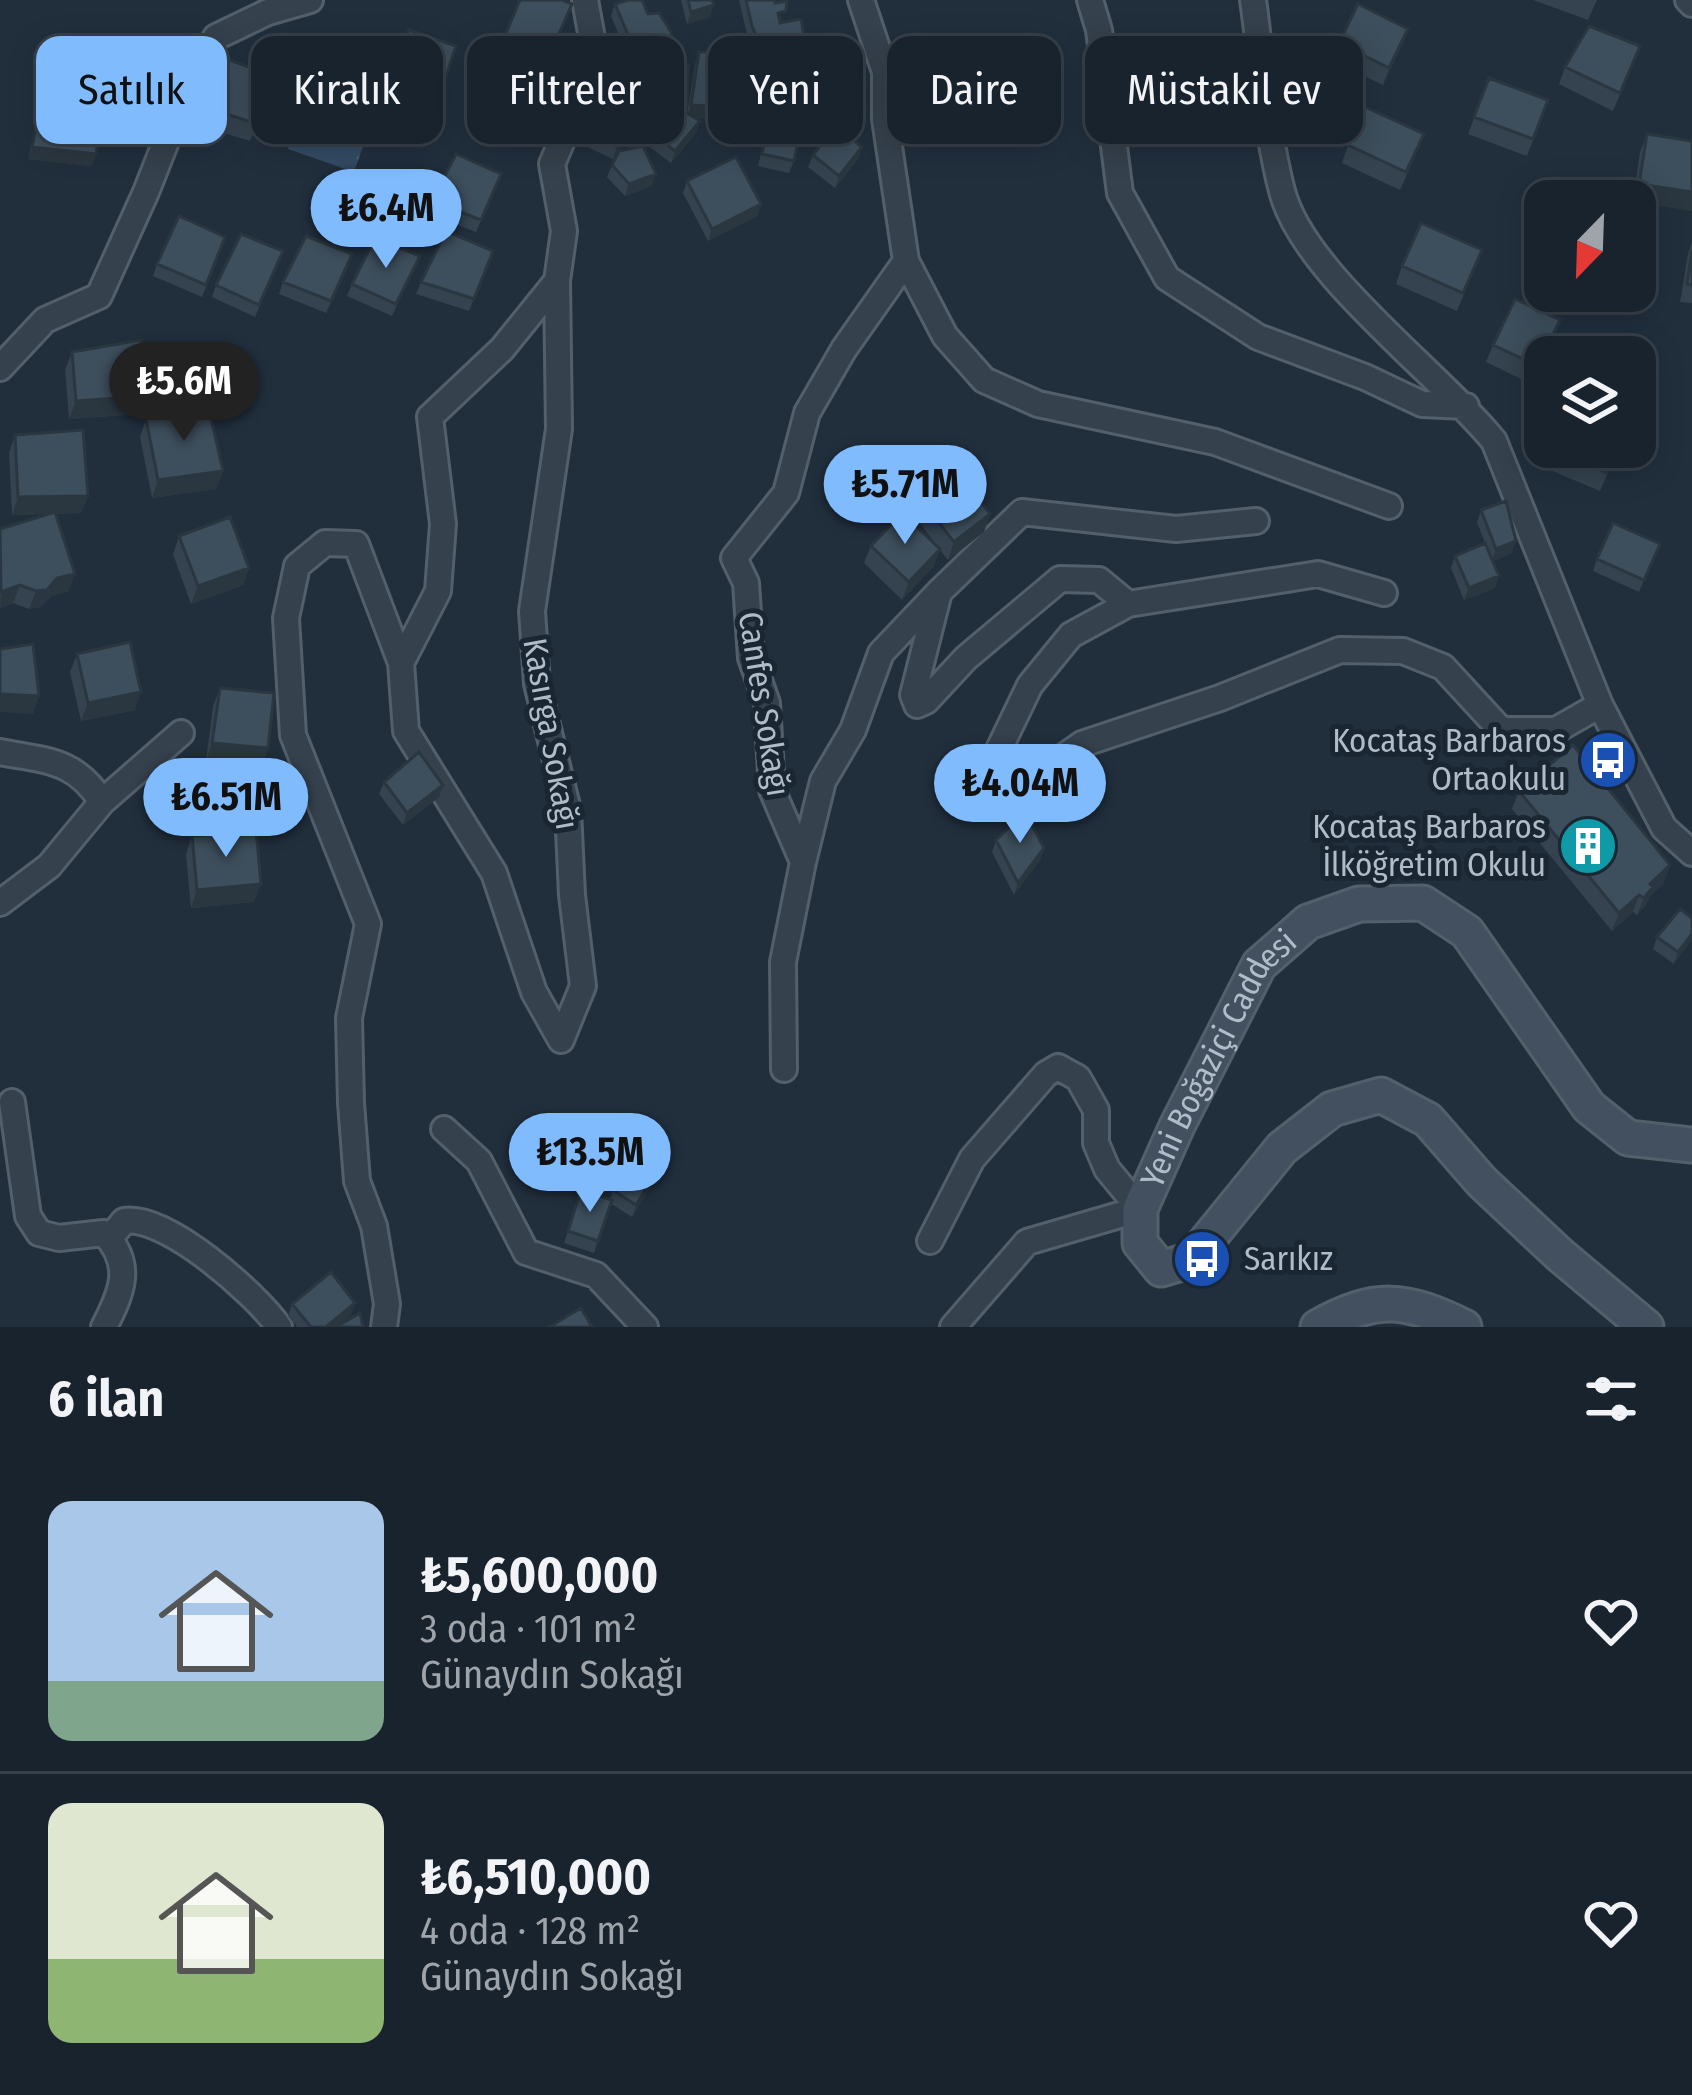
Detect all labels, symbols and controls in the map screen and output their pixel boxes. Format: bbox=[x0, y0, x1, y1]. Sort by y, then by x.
chip: Satılık bbox=[36, 36, 227, 144]
chip: Kiralık bbox=[251, 36, 443, 144]
chip: Filtreler bbox=[467, 36, 684, 144]
chip: Yeni bbox=[708, 36, 863, 144]
chip: Daire bbox=[887, 36, 1061, 144]
chip: Müstakil ev bbox=[1085, 36, 1363, 144]
pin: ₺6.4M bbox=[302, 169, 470, 271]
north arrow bbox=[1524, 180, 1656, 312]
map controls bbox=[1524, 180, 1656, 468]
text: ₺6.4M bbox=[338, 185, 434, 231]
button: layers bbox=[1524, 336, 1656, 468]
pin: ₺5.6M bbox=[100, 342, 268, 444]
text: ₺5.6M bbox=[136, 358, 232, 404]
pin: ₺5.71M bbox=[807, 445, 1003, 547]
text: ₺5.71M bbox=[851, 461, 959, 507]
street label: Canfes Sokağı bbox=[730, 609, 798, 799]
street label: Kasırga Sokağı bbox=[514, 635, 588, 833]
place label: Kocataş Barbaros Ortaokulu bbox=[1332, 721, 1566, 799]
bus stop icon: Kocataş Barbaros Ortaokulu bbox=[1577, 729, 1639, 791]
pin: ₺4.04M bbox=[922, 744, 1118, 846]
pin: ₺6.51M bbox=[128, 758, 324, 860]
text: ₺4.04M bbox=[961, 760, 1079, 806]
text: ₺6.51M bbox=[170, 774, 282, 820]
place label: Kocataş Barbaros İlköğretim Okulu bbox=[1312, 807, 1546, 885]
building icon: Kocataş Barbaros İlköğretim Okulu bbox=[1557, 815, 1619, 877]
street label: Yeni Boğaziçi Caddesi bbox=[1132, 922, 1305, 1194]
pin: ₺13.5M bbox=[492, 1113, 688, 1215]
text: ₺13.5M bbox=[536, 1129, 644, 1175]
bus stop icon: Sarıkız bbox=[1171, 1228, 1233, 1290]
place label: Sarıkız bbox=[1244, 1239, 1333, 1279]
icon: filters bbox=[1578, 1366, 1644, 1432]
text: 6 ilan bbox=[48, 1368, 164, 1430]
text: ₺5,600,000 bbox=[420, 1544, 658, 1606]
icon: home bbox=[144, 1549, 288, 1693]
icon: heart bbox=[1578, 1588, 1644, 1654]
text: 3 oda · 101 m² bbox=[420, 1606, 637, 1652]
text: Günaydın Sokağı bbox=[420, 1652, 684, 1698]
text: ₺6,510,000 bbox=[420, 1846, 651, 1908]
icon: home bbox=[144, 1851, 288, 1995]
icon: heart bbox=[1578, 1890, 1644, 1956]
text: 4 oda · 128 m² bbox=[420, 1908, 640, 1954]
text: Günaydın Sokağı bbox=[420, 1954, 684, 2000]

